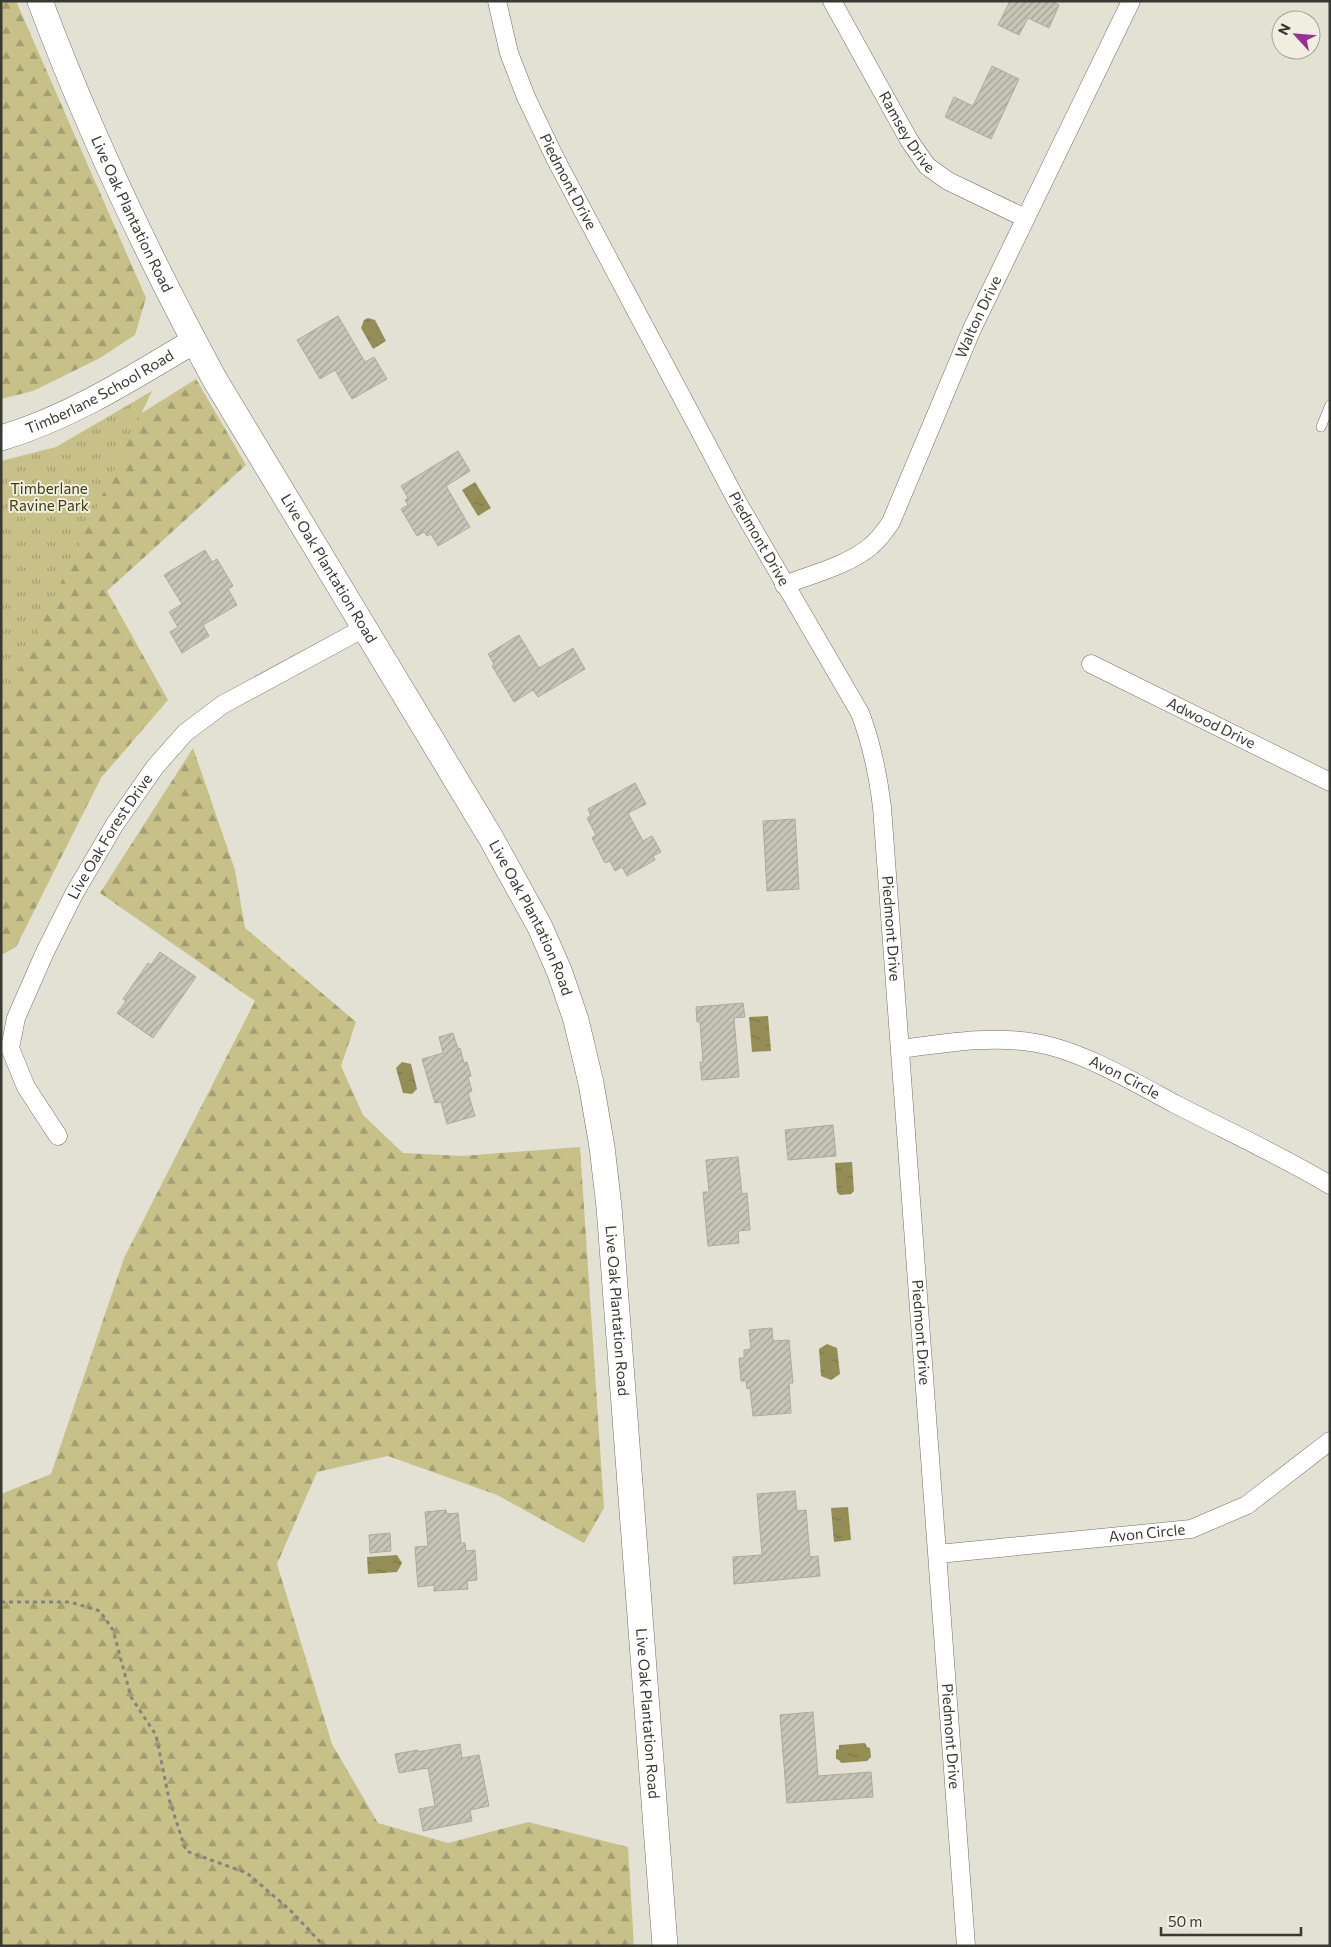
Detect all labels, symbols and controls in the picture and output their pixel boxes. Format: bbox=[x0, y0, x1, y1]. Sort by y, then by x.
north arrow bbox=[1271, 10, 1321, 60]
text: N bbox=[1274, 21, 1294, 38]
street label: Ramsey Drive bbox=[876, 88, 938, 176]
street label: Piedmont Drive bbox=[537, 130, 601, 232]
street label: Live Oak Plantation Road bbox=[88, 133, 177, 295]
street label: Walton Drive bbox=[951, 272, 1005, 361]
street label: Timberlane School Road bbox=[23, 345, 177, 437]
park label: Timberlane Ravine Park bbox=[9, 479, 89, 514]
street label: Piedmont Drive bbox=[726, 488, 794, 589]
street label: Live Oak Plantation Road bbox=[278, 490, 381, 646]
street label: Adwood Drive bbox=[1164, 693, 1259, 752]
street label: Live Oak Forest Drive bbox=[63, 770, 156, 902]
street label: Live Oak Plantation Road bbox=[486, 837, 577, 998]
street label: Piedmont Drive bbox=[879, 875, 905, 982]
street label: Avon Circle bbox=[1087, 1051, 1163, 1102]
street label: Live Oak Plantation Road bbox=[602, 1225, 633, 1397]
street label: Piedmont Drive bbox=[909, 1279, 935, 1386]
street label: Avon Circle bbox=[1108, 1520, 1186, 1545]
street label: Live Oak Plantation Road bbox=[633, 1627, 664, 1799]
street label: Piedmont Drive bbox=[939, 1683, 964, 1790]
scale bar bbox=[1161, 1904, 1301, 1936]
text: 50 m bbox=[1168, 1912, 1202, 1930]

